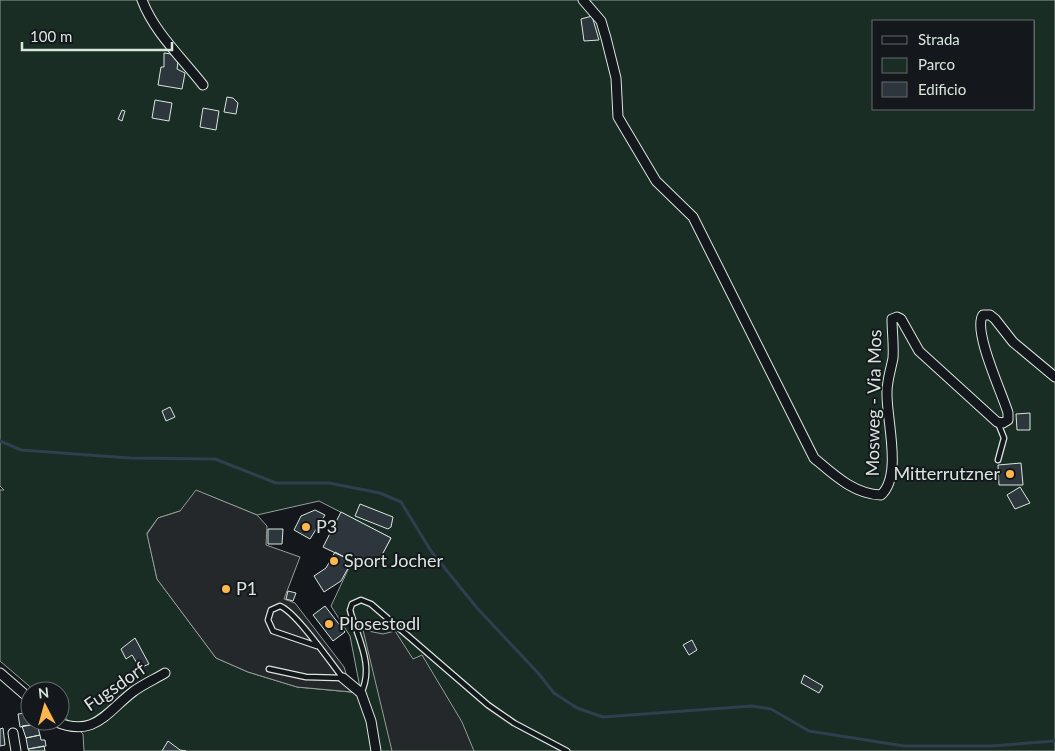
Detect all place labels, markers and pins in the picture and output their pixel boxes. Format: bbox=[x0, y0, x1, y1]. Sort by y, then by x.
place label: Mitterrutzner bbox=[894, 462, 1000, 484]
marker: Mitterrutzner bbox=[1004, 468, 1016, 480]
place label: P3 bbox=[316, 515, 337, 537]
marker: P3 bbox=[300, 521, 312, 533]
place label: Sport Jocher bbox=[344, 549, 444, 571]
marker: Sport Jocher bbox=[328, 555, 340, 567]
place label: P1 bbox=[236, 577, 257, 599]
marker: P1 bbox=[220, 583, 232, 595]
place label: Plosestodl bbox=[339, 612, 420, 634]
marker: Plosestodl bbox=[323, 618, 335, 630]

